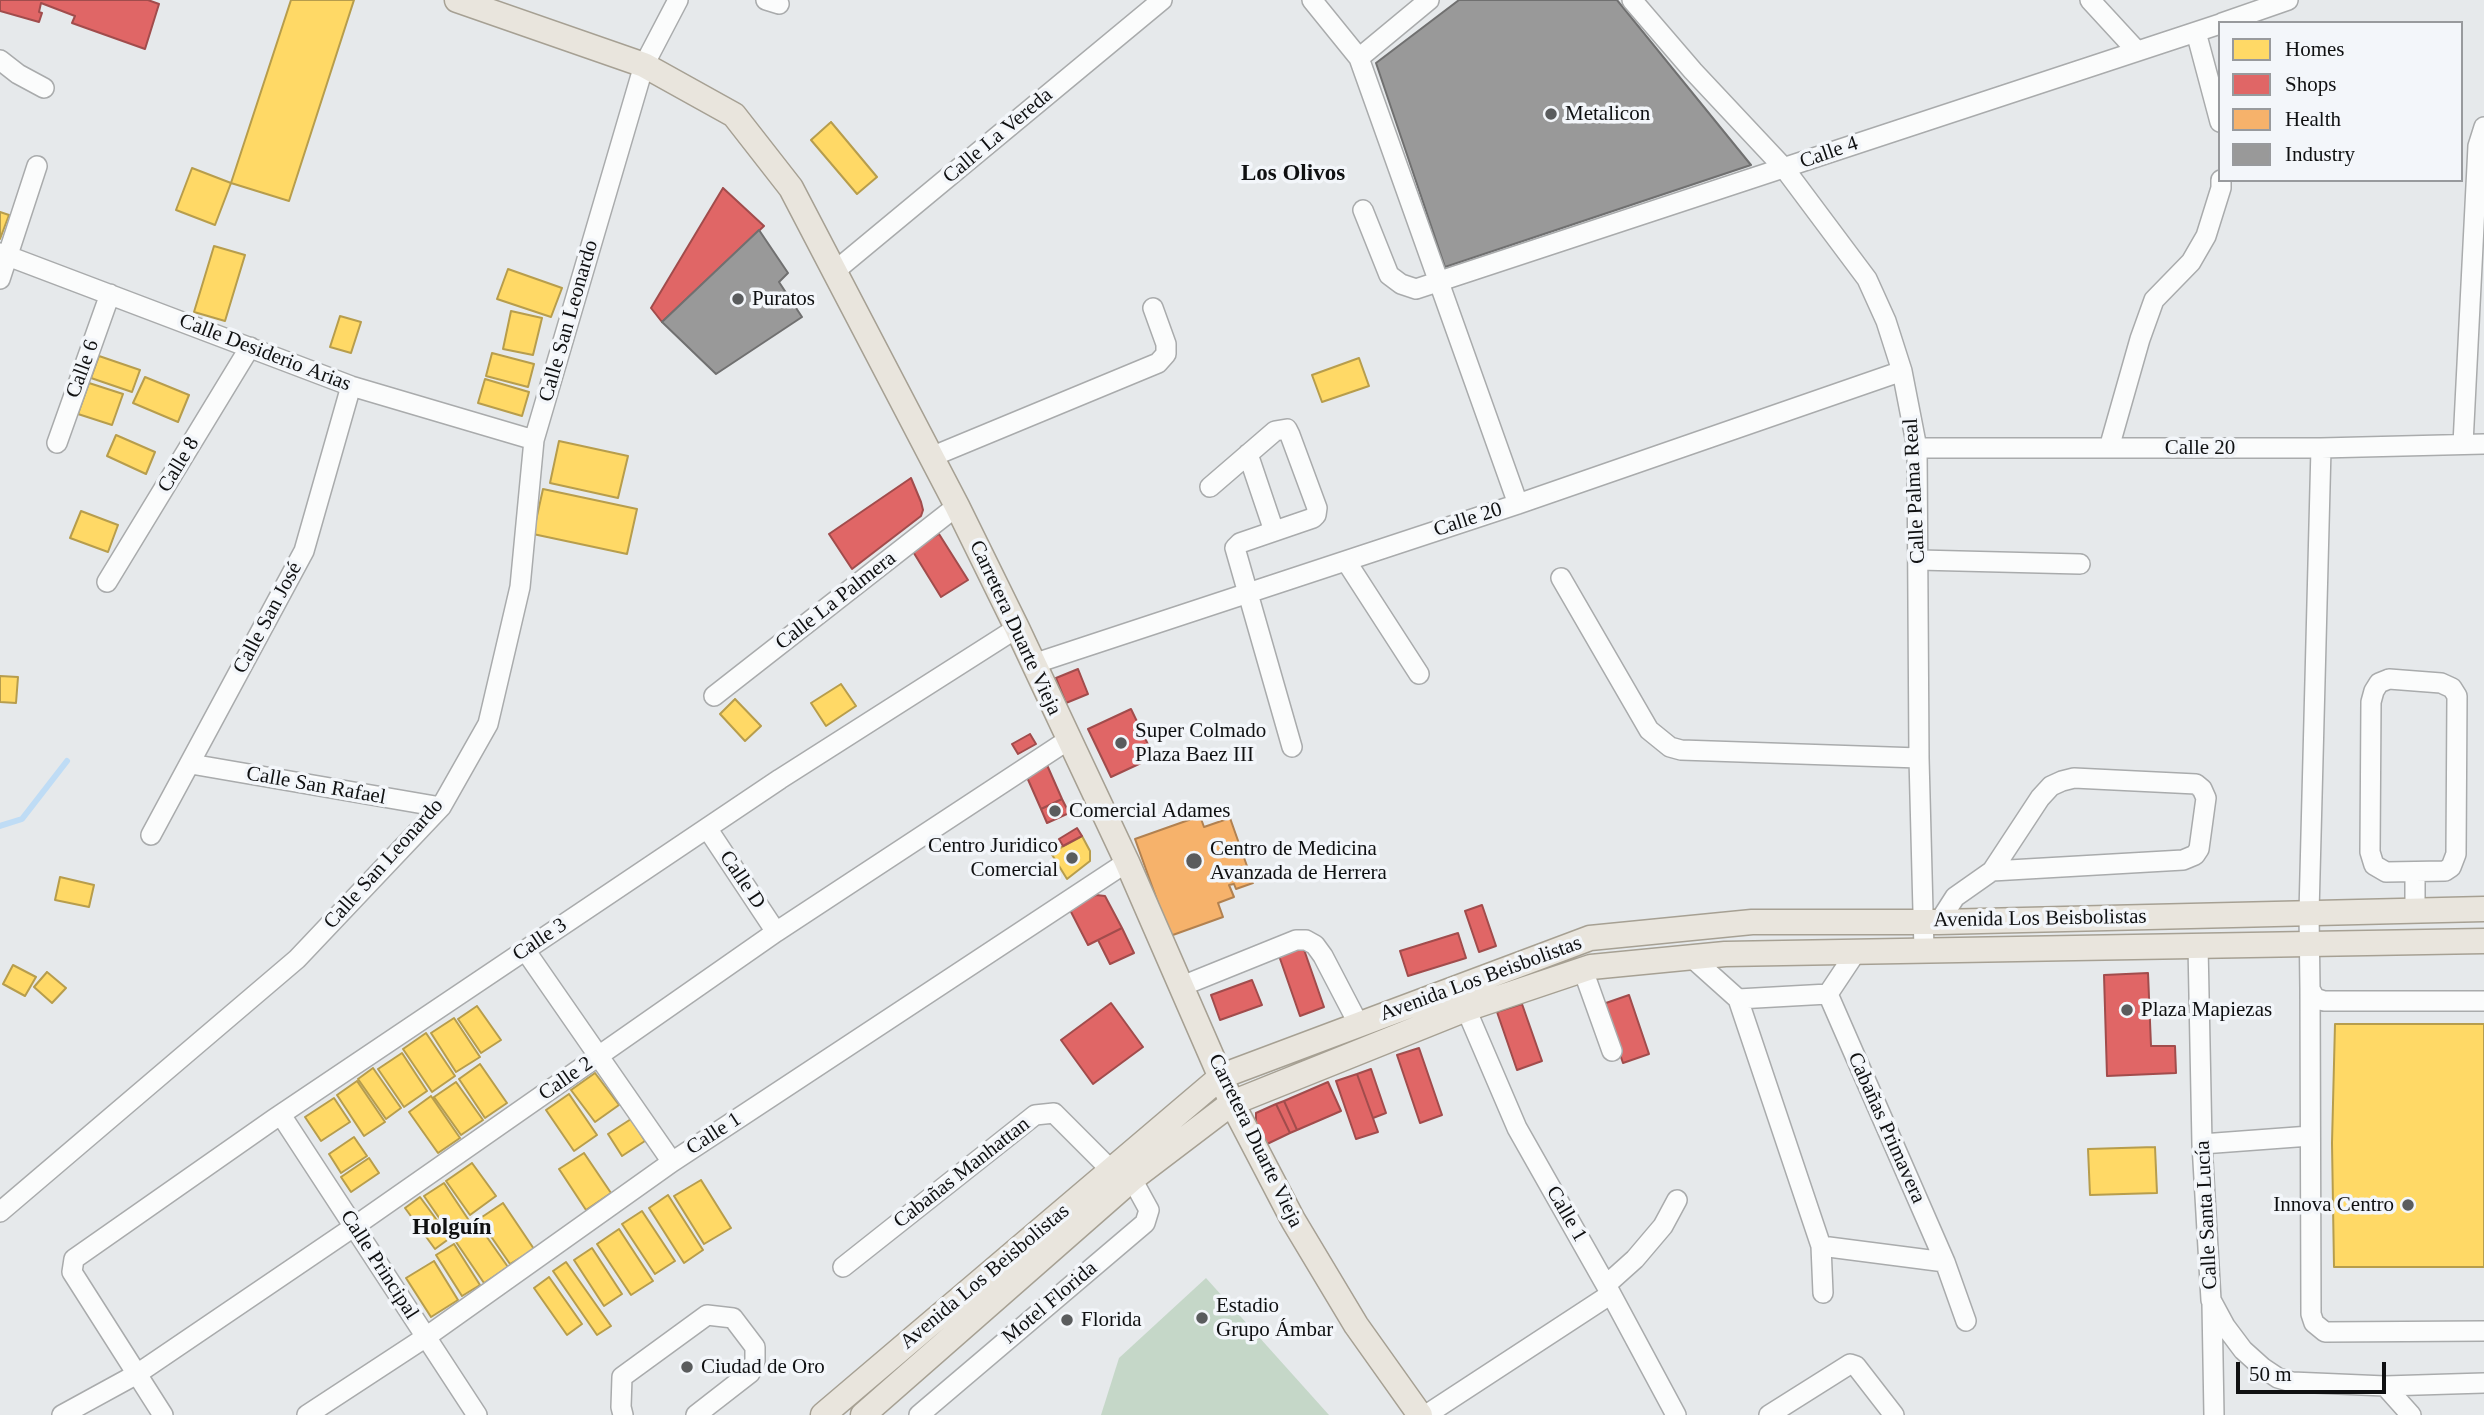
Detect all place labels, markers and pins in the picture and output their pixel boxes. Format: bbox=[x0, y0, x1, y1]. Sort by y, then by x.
place label: Metalicon bbox=[1565, 101, 1650, 127]
marker: Metalicon bbox=[1543, 106, 1559, 122]
place label: Puratos bbox=[752, 286, 815, 312]
marker: Puratos bbox=[730, 291, 746, 307]
place label: Super Colmado Plaza Baez III bbox=[1135, 718, 1266, 768]
marker: Super Colmado Plaza Baez III bbox=[1113, 735, 1129, 751]
place label: Comercial Adames bbox=[1069, 798, 1231, 824]
marker: Comercial Adames bbox=[1047, 803, 1063, 819]
place label: Centro Juridico Comercial bbox=[928, 833, 1058, 883]
place label: Centro de Medicina Avanzada de Herrera bbox=[1210, 836, 1387, 886]
marker: Centro Juridico Comercial bbox=[1064, 850, 1080, 866]
marker: Centro de Medicina Avanzada de Herrera bbox=[1184, 851, 1204, 871]
place label: Plaza Mapiezas bbox=[2141, 997, 2272, 1023]
marker: Plaza Mapiezas bbox=[2119, 1002, 2135, 1018]
place label: Innova Centro bbox=[2273, 1192, 2394, 1218]
marker: Innova Centro bbox=[2400, 1197, 2416, 1213]
place label: Estadio Grupo Ámbar bbox=[1216, 1293, 1333, 1343]
place label: Florida bbox=[1081, 1307, 1142, 1333]
marker: Estadio Grupo Ámbar bbox=[1194, 1310, 1210, 1326]
marker: Florida bbox=[1059, 1312, 1075, 1328]
place label: Ciudad de Oro bbox=[701, 1354, 825, 1380]
marker: Ciudad de Oro bbox=[679, 1359, 695, 1375]

